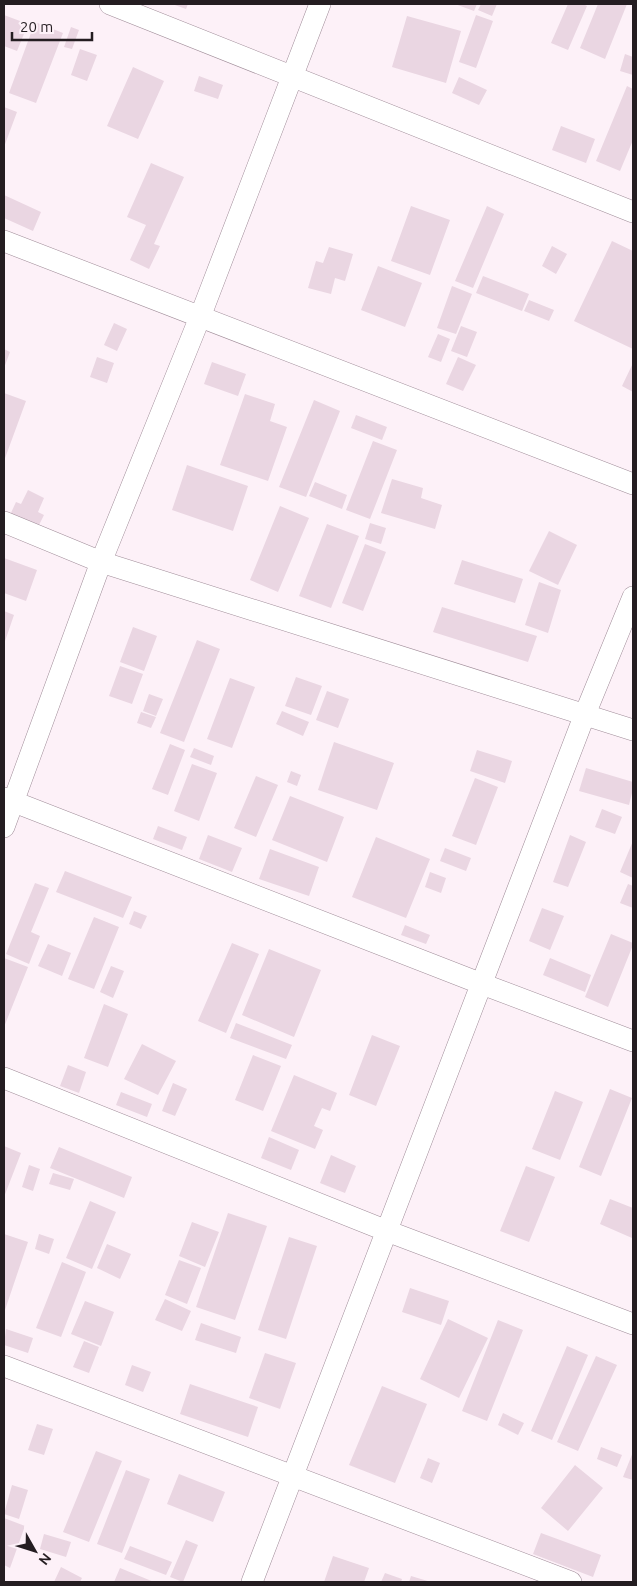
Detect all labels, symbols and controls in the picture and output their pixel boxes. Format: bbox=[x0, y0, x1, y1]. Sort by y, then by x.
scale bar bbox=[12, 10, 92, 42]
text: 20 m bbox=[20, 18, 53, 35]
north arrow bbox=[10, 1526, 60, 1576]
text: N bbox=[36, 1550, 55, 1568]

